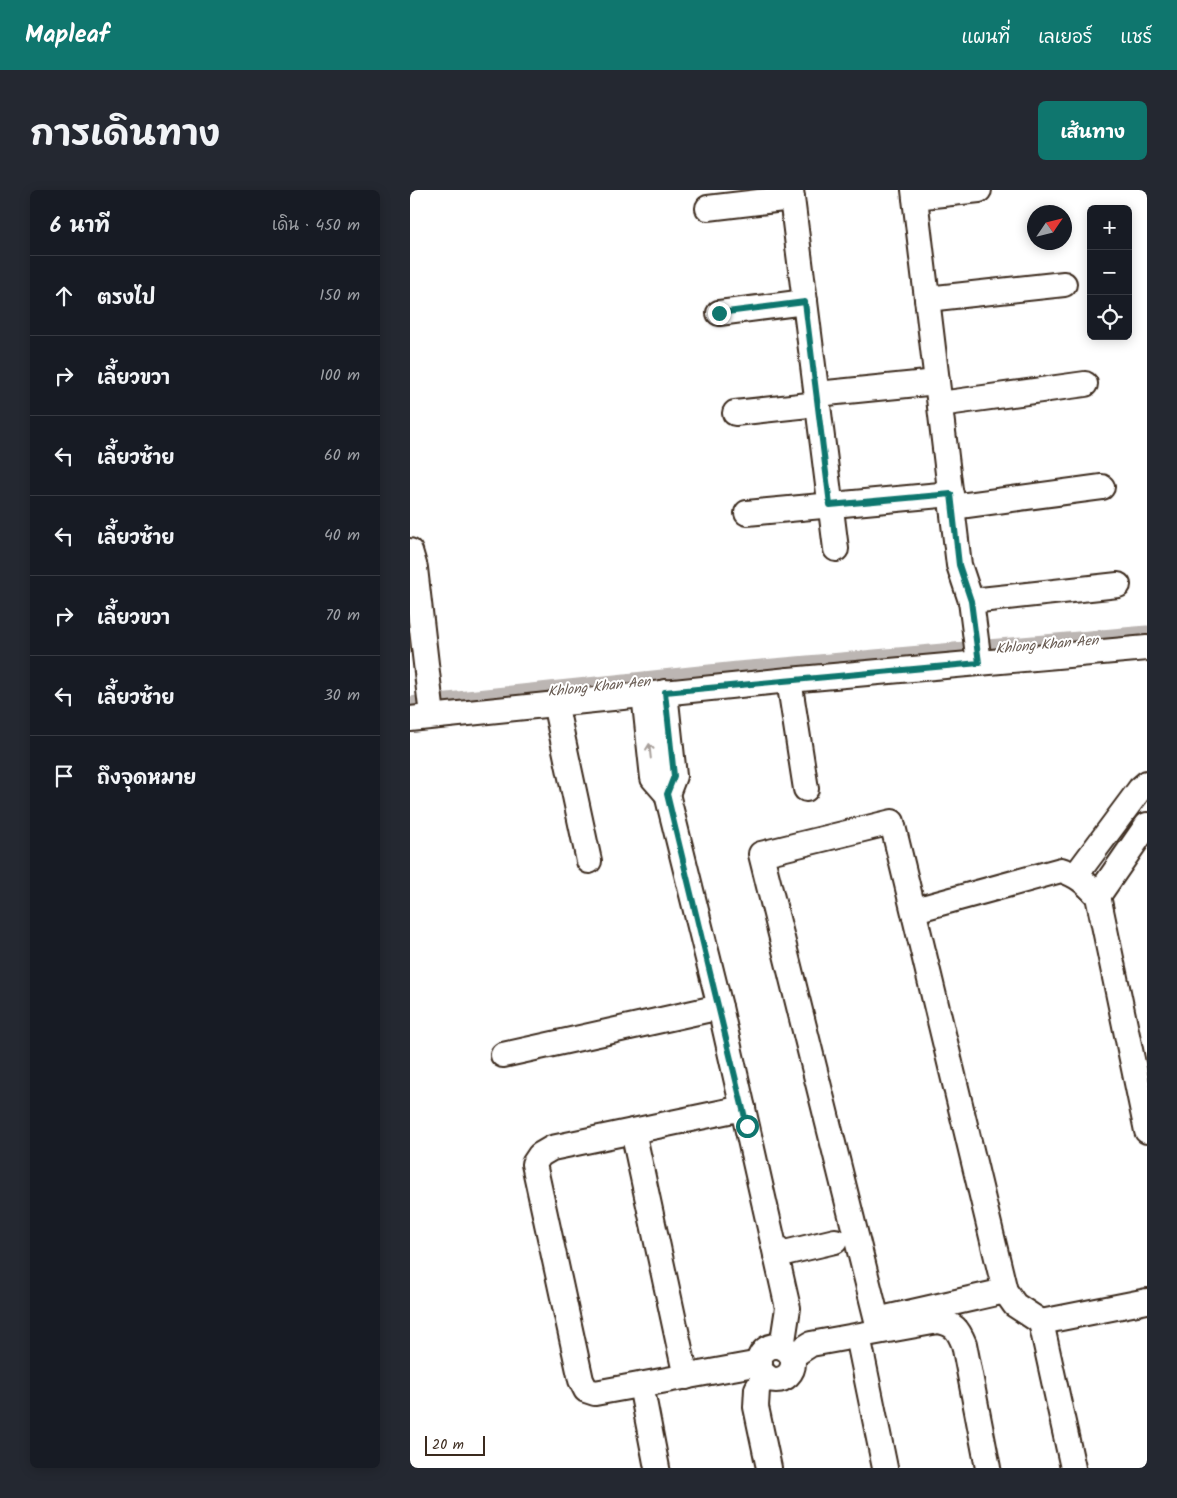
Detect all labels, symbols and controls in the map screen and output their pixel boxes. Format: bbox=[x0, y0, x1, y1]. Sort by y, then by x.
text: Mapleaf bbox=[25, 16, 109, 55]
text: แผนที่ bbox=[962, 24, 1010, 53]
text: เลเยอร์ bbox=[1038, 24, 1092, 53]
text: แชร์ bbox=[1120, 24, 1152, 53]
button: เส้นทาง bbox=[1038, 101, 1147, 160]
text: การเดินทาง bbox=[30, 108, 220, 164]
north arrow bbox=[1027, 205, 1072, 250]
map controls bbox=[1087, 205, 1132, 340]
button: + bbox=[1087, 205, 1132, 250]
text: 6 นาที bbox=[50, 210, 110, 243]
text: เดิน · 450 m bbox=[272, 213, 360, 238]
button: − bbox=[1087, 250, 1132, 295]
icon: ahead bbox=[50, 282, 78, 310]
text: 150 m bbox=[319, 283, 360, 308]
text: ตรงไป bbox=[97, 284, 155, 314]
button: locate bbox=[1087, 295, 1132, 340]
route end bbox=[708, 302, 731, 325]
icon: right bbox=[50, 362, 78, 390]
text: 100 m bbox=[320, 363, 360, 388]
text: เลี้ยวขวา bbox=[97, 364, 170, 394]
icon: left bbox=[50, 442, 78, 470]
text: 60 m bbox=[324, 443, 360, 468]
text: เลี้ยวซ้าย bbox=[97, 444, 174, 474]
icon: left bbox=[50, 522, 78, 550]
text: 40 m bbox=[324, 523, 360, 548]
text: เลี้ยวซ้าย bbox=[97, 524, 174, 554]
icon: right bbox=[50, 602, 78, 630]
text: 70 m bbox=[325, 603, 360, 628]
text: เลี้ยวขวา bbox=[97, 604, 170, 634]
water label: Khlong Khan Aen bbox=[995, 629, 1101, 660]
water label: Khlong Khan Aen bbox=[547, 671, 653, 703]
icon: left bbox=[50, 682, 78, 710]
text: 30 m bbox=[324, 683, 360, 708]
text: เลี้ยวซ้าย bbox=[97, 684, 174, 714]
one-way arrow bbox=[645, 743, 655, 759]
icon: arrive bbox=[50, 762, 78, 790]
text: ถึงจุดหมาย bbox=[97, 764, 196, 794]
route start bbox=[736, 1115, 759, 1138]
scale bar bbox=[425, 1433, 485, 1456]
text: 20 m bbox=[432, 1434, 464, 1456]

